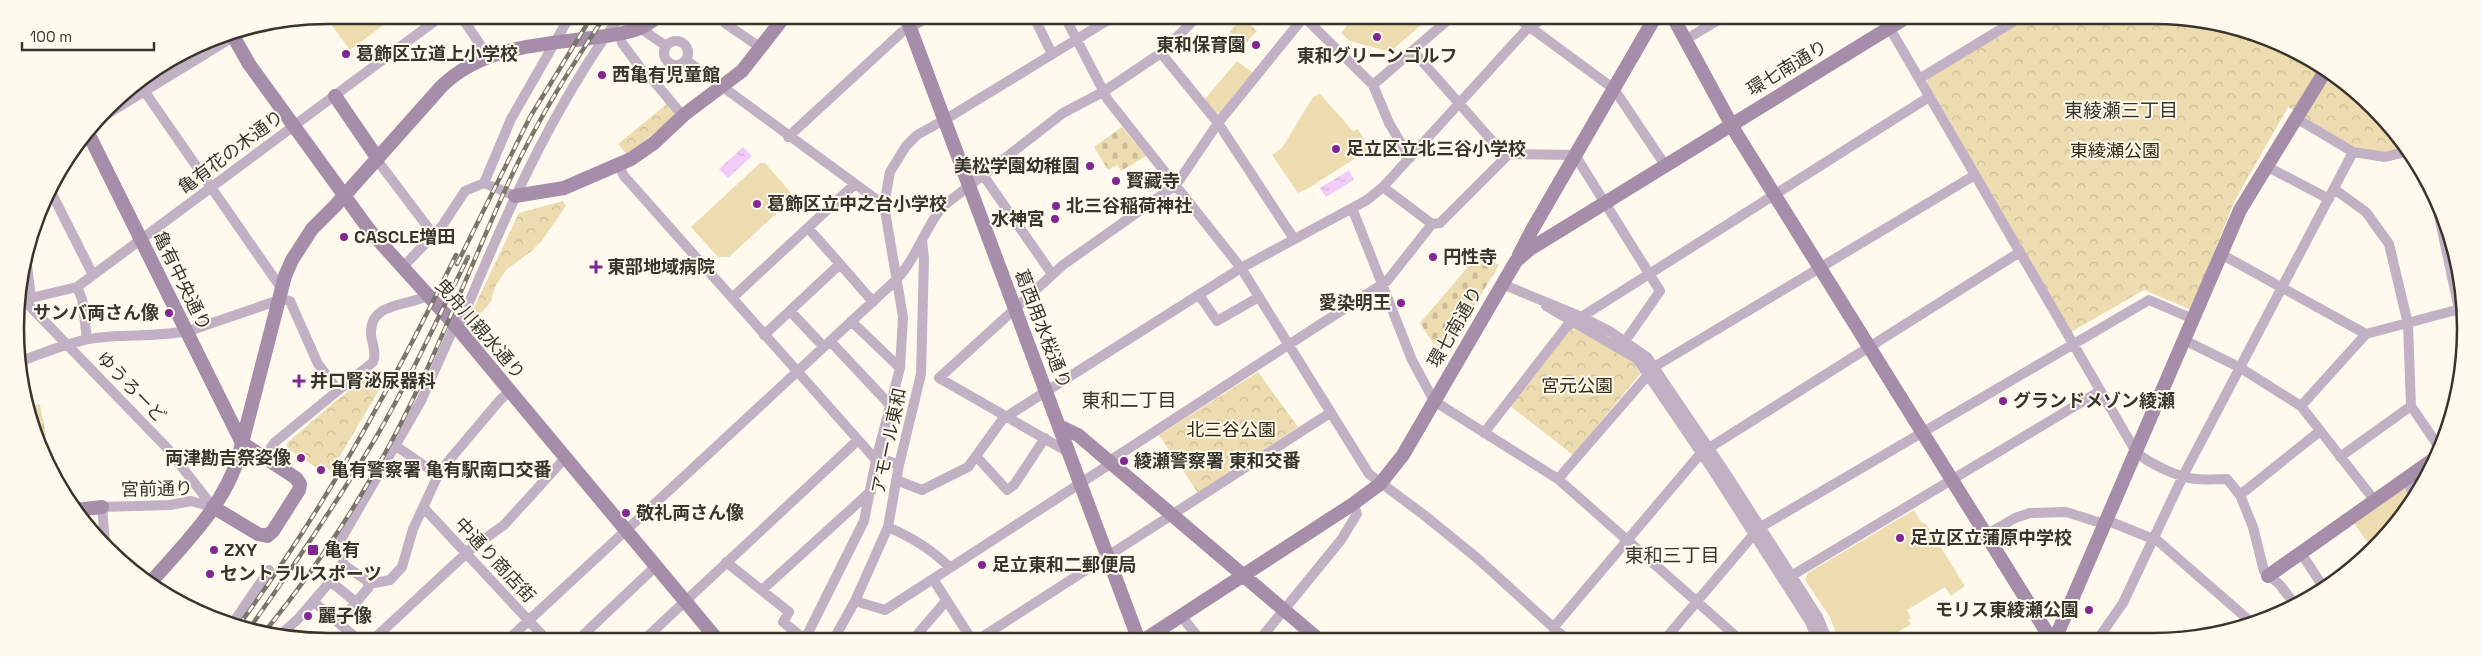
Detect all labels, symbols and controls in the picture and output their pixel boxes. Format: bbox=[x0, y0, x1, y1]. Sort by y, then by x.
scale bar bbox=[22, 20, 155, 52]
text: 100 m bbox=[30, 27, 72, 46]
marker: 東和グリーンゴルフ bbox=[1371, 31, 1383, 43]
place label: 東和保育園 bbox=[1156, 33, 1246, 56]
street label: 環七南通り bbox=[1742, 35, 1831, 101]
marker: 東和保育園 bbox=[1250, 39, 1262, 51]
place label: 葛飾区立道上小学校 bbox=[356, 42, 518, 65]
place label: 東和グリーンゴルフ bbox=[1296, 44, 1458, 67]
marker: 葛飾区立道上小学校 bbox=[340, 48, 352, 60]
place label: 西亀有児童館 bbox=[612, 63, 720, 86]
marker: 西亀有児童館 bbox=[596, 69, 608, 81]
district label: 東綾瀬三丁目 bbox=[2064, 98, 2178, 123]
street label: 亀有花の木通り bbox=[173, 105, 288, 199]
place label: 足立区立北三谷小学校 bbox=[1346, 137, 1526, 160]
park label: 東綾瀬公園 bbox=[2070, 139, 2160, 162]
marker: 足立区立北三谷小学校 bbox=[1330, 143, 1342, 155]
place label: 美松学園幼稚園 bbox=[954, 154, 1080, 177]
marker: 美松学園幼稚園 bbox=[1084, 160, 1096, 172]
place label: 寳藏寺 bbox=[1126, 169, 1180, 192]
marker: 寳藏寺 bbox=[1110, 175, 1122, 187]
place label: 葛飾区立中之台小学校 bbox=[767, 192, 947, 215]
place label: 北三谷稲荷神社 bbox=[1066, 194, 1192, 217]
marker: 葛飾区立中之台小学校 bbox=[751, 198, 763, 210]
marker: 北三谷稲荷神社 bbox=[1050, 200, 1062, 212]
place label: 水神宮 bbox=[991, 207, 1045, 230]
marker: 水神宮 bbox=[1049, 213, 1061, 225]
place label: CASCLE増田 bbox=[354, 225, 455, 248]
street label: 亀有中央通り bbox=[148, 227, 216, 334]
marker: CASCLE増田 bbox=[338, 231, 350, 243]
place label: 円性寺 bbox=[1443, 245, 1497, 268]
marker: 円性寺 bbox=[1427, 251, 1439, 263]
place label: 東部地域病院 bbox=[607, 255, 715, 278]
marker: 東部地域病院 bbox=[589, 260, 603, 274]
street label: 葛西用水桜通り bbox=[1010, 266, 1077, 392]
street label: 曳舟川親水通り bbox=[430, 274, 530, 384]
street label: 環七南通り bbox=[1422, 282, 1487, 371]
place label: 愛染明王 bbox=[1319, 291, 1391, 314]
marker: 愛染明王 bbox=[1395, 297, 1407, 309]
place label: サンバ両さん像 bbox=[33, 301, 159, 324]
marker: サンバ両さん像 bbox=[163, 307, 175, 319]
street label: ゆうろーど bbox=[92, 346, 171, 427]
place label: 井口腎泌尿器科 bbox=[310, 369, 436, 392]
marker: 井口腎泌尿器科 bbox=[292, 374, 306, 388]
park label: 宮元公園 bbox=[1541, 374, 1613, 397]
street label: アモール東和 bbox=[866, 386, 911, 496]
district label: 東和二丁目 bbox=[1081, 388, 1177, 413]
place label: グランドメゾン綾瀬 bbox=[2013, 389, 2175, 412]
marker: グランドメゾン綾瀬 bbox=[1997, 395, 2009, 407]
park label: 北三谷公園 bbox=[1186, 418, 1276, 441]
place label: 両津勘吉祭姿像 bbox=[165, 446, 291, 469]
place label: 綾瀬警察署 東和交番 bbox=[1134, 449, 1301, 472]
marker: 両津勘吉祭姿像 bbox=[295, 452, 307, 464]
marker: 綾瀬警察署 東和交番 bbox=[1118, 455, 1130, 467]
place label: 亀有警察署 亀有駅南口交番 bbox=[331, 458, 552, 481]
marker: 亀有警察署 亀有駅南口交番 bbox=[315, 464, 327, 476]
street label: 宮前通り bbox=[121, 476, 193, 501]
place label: 敬礼両さん像 bbox=[636, 501, 744, 524]
marker: 敬礼両さん像 bbox=[620, 507, 632, 519]
street label: 中通り商店街 bbox=[450, 512, 541, 607]
place label: 足立区立蒲原中学校 bbox=[1910, 526, 2072, 549]
marker: 足立区立蒲原中学校 bbox=[1894, 532, 1906, 544]
place label: ZXY bbox=[224, 538, 258, 561]
place label: 亀有 bbox=[324, 538, 360, 561]
marker: 亀有 bbox=[306, 543, 320, 557]
district label: 東和三丁目 bbox=[1624, 543, 1720, 568]
marker: ZXY bbox=[208, 544, 220, 556]
place label: 足立東和二郵便局 bbox=[992, 553, 1136, 576]
marker: 足立東和二郵便局 bbox=[976, 559, 988, 571]
place label: セントラルスポーツ bbox=[220, 562, 382, 585]
marker: セントラルスポーツ bbox=[204, 568, 216, 580]
place label: モリス東綾瀬公園 bbox=[1935, 598, 2079, 621]
place label: 麗子像 bbox=[318, 604, 372, 627]
marker: モリス東綾瀬公園 bbox=[2083, 604, 2095, 616]
marker: 麗子像 bbox=[302, 610, 314, 622]

